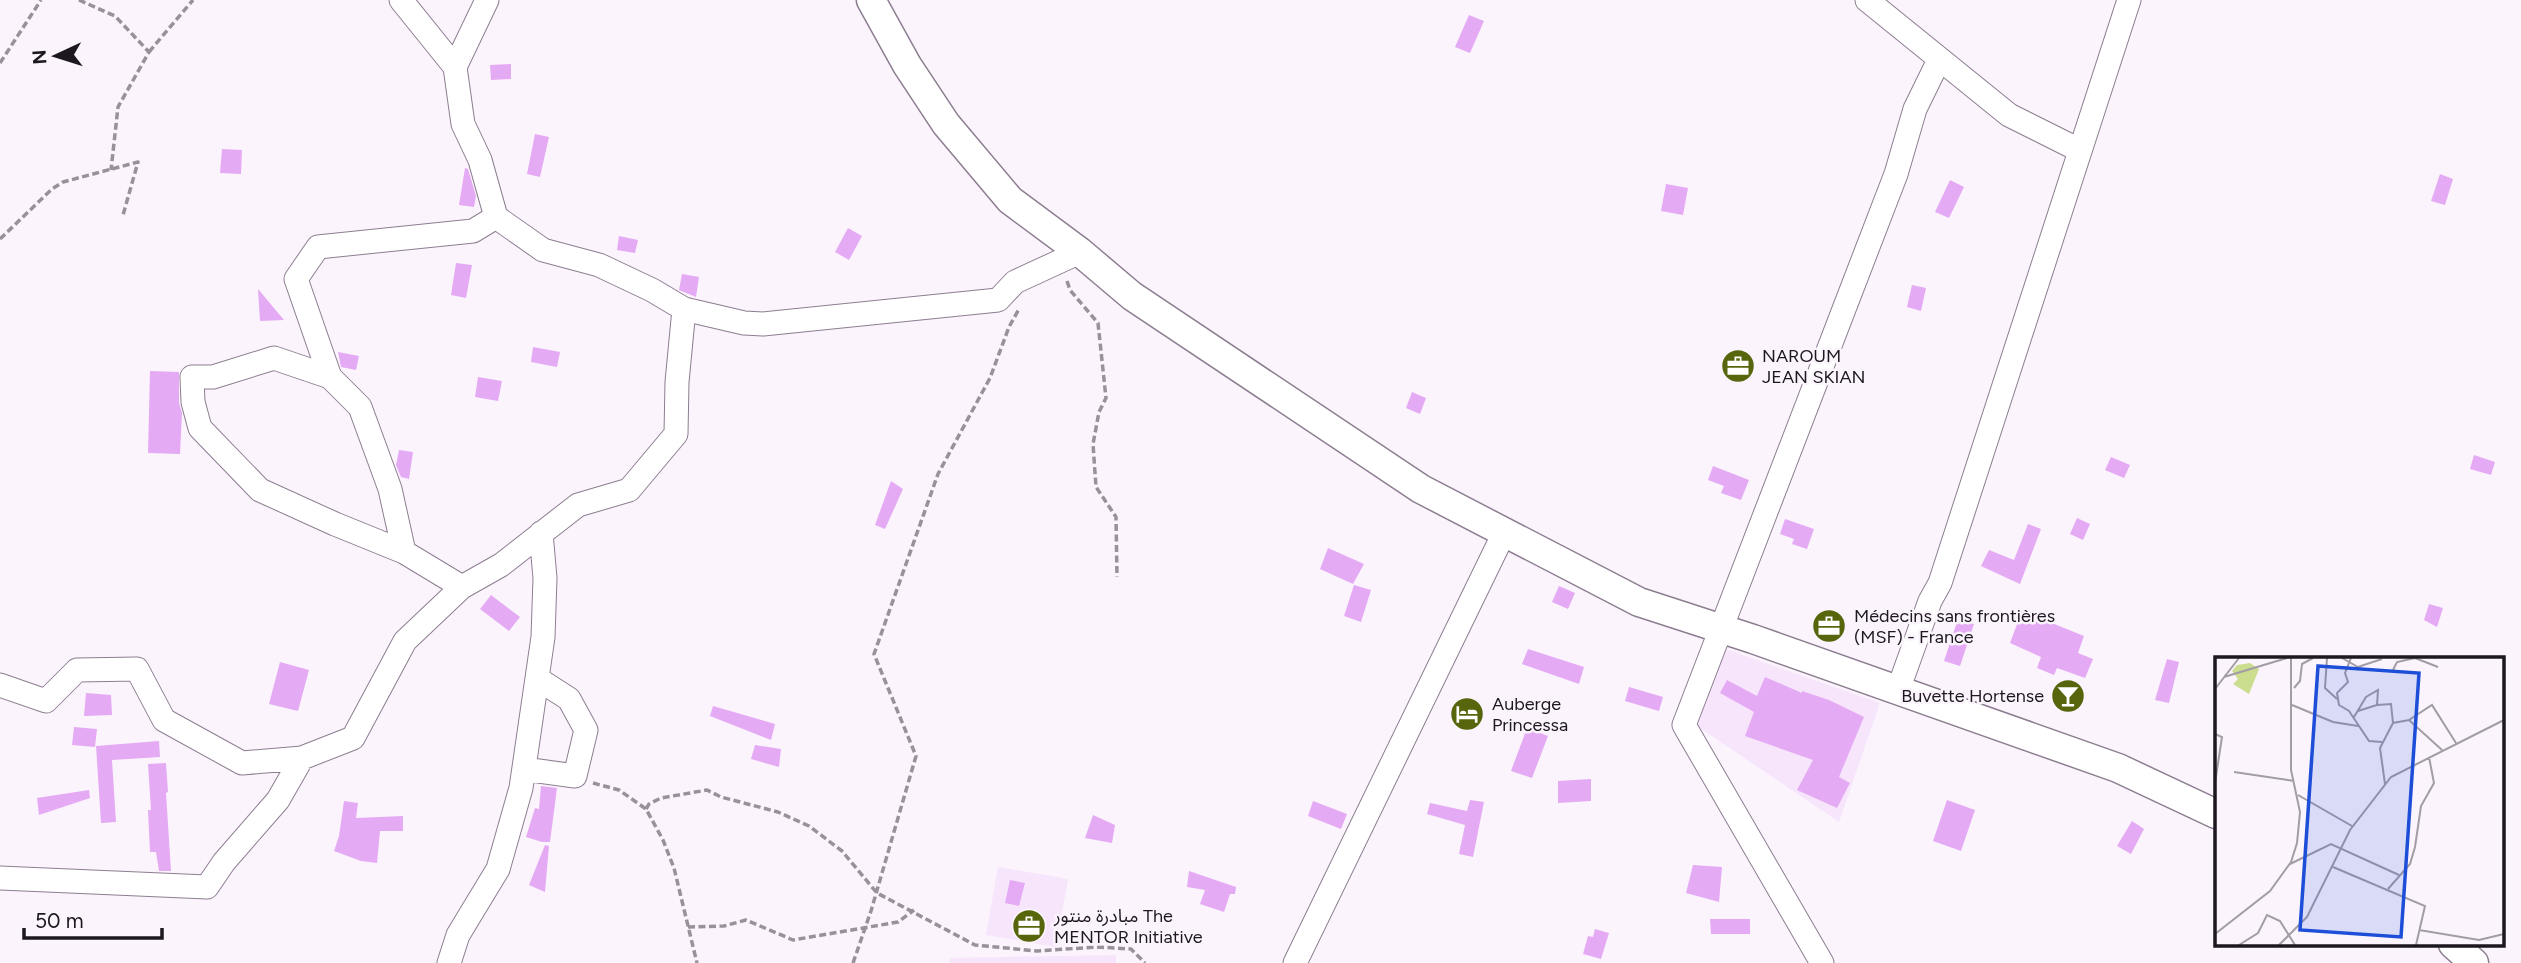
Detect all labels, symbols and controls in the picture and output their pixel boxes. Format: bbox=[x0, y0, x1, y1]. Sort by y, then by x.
north arrow bbox=[21, 21, 91, 91]
text: N bbox=[28, 49, 52, 65]
place label: NAROUM JEAN SKIAN bbox=[1762, 345, 1866, 388]
office icon: NAROUM JEAN SKIAN bbox=[1719, 347, 1757, 385]
place label: Médecins sans frontières (MSF) - France bbox=[1854, 605, 2055, 648]
office icon: Médecins sans frontières (MSF) - France bbox=[1810, 607, 1848, 645]
inset map bbox=[2215, 657, 2504, 946]
bar icon: Buvette Hortense bbox=[2049, 677, 2087, 715]
place label: Buvette Hortense bbox=[1901, 685, 2044, 707]
place label: Auberge Princessa bbox=[1492, 693, 1568, 736]
hotel icon: Auberge Princessa bbox=[1448, 695, 1486, 733]
scale bar bbox=[24, 897, 163, 941]
place label: مبادرة منتور The MENTOR Initiative bbox=[1053, 905, 1203, 948]
office icon: مبادرة منتور The MENTOR Initiative bbox=[1010, 907, 1048, 945]
text: 50 m bbox=[35, 908, 84, 933]

